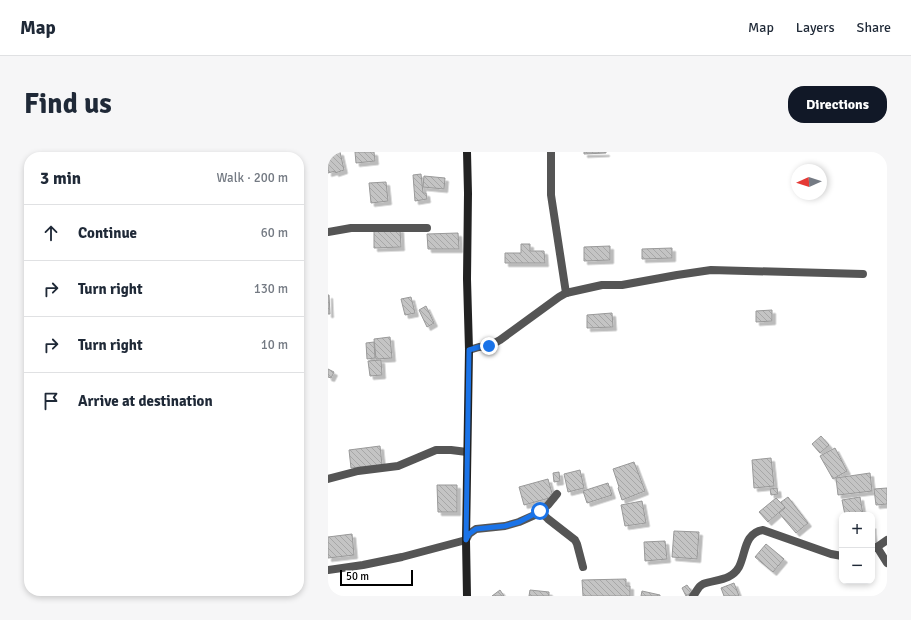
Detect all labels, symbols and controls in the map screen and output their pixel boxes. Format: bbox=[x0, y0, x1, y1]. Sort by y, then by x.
text: Map bbox=[20, 16, 56, 40]
text: Map bbox=[748, 19, 774, 36]
text: Layers bbox=[796, 19, 835, 36]
text: Share bbox=[857, 19, 891, 36]
button: Directions bbox=[788, 86, 887, 123]
text: Find us bbox=[24, 87, 112, 121]
north arrow bbox=[791, 164, 827, 200]
text: 3 min bbox=[40, 168, 81, 189]
text: Walk · 200 m bbox=[217, 170, 288, 186]
icon: ahead bbox=[40, 222, 62, 244]
text: Continue bbox=[78, 224, 137, 242]
text: 60 m bbox=[261, 225, 288, 241]
icon: right bbox=[40, 278, 62, 300]
text: Turn right bbox=[78, 280, 143, 298]
text: 130 m bbox=[254, 281, 288, 297]
icon: right bbox=[40, 334, 62, 356]
text: Turn right bbox=[78, 336, 143, 354]
text: 10 m bbox=[261, 337, 288, 353]
route end bbox=[480, 337, 498, 355]
icon: arrive bbox=[40, 390, 62, 412]
text: Arrive at destination bbox=[78, 392, 213, 410]
route start bbox=[531, 502, 549, 520]
map controls bbox=[839, 512, 875, 584]
button: + bbox=[839, 512, 875, 548]
button: − bbox=[839, 548, 875, 584]
scale bar bbox=[340, 568, 413, 587]
text: 50 m bbox=[346, 570, 369, 583]

